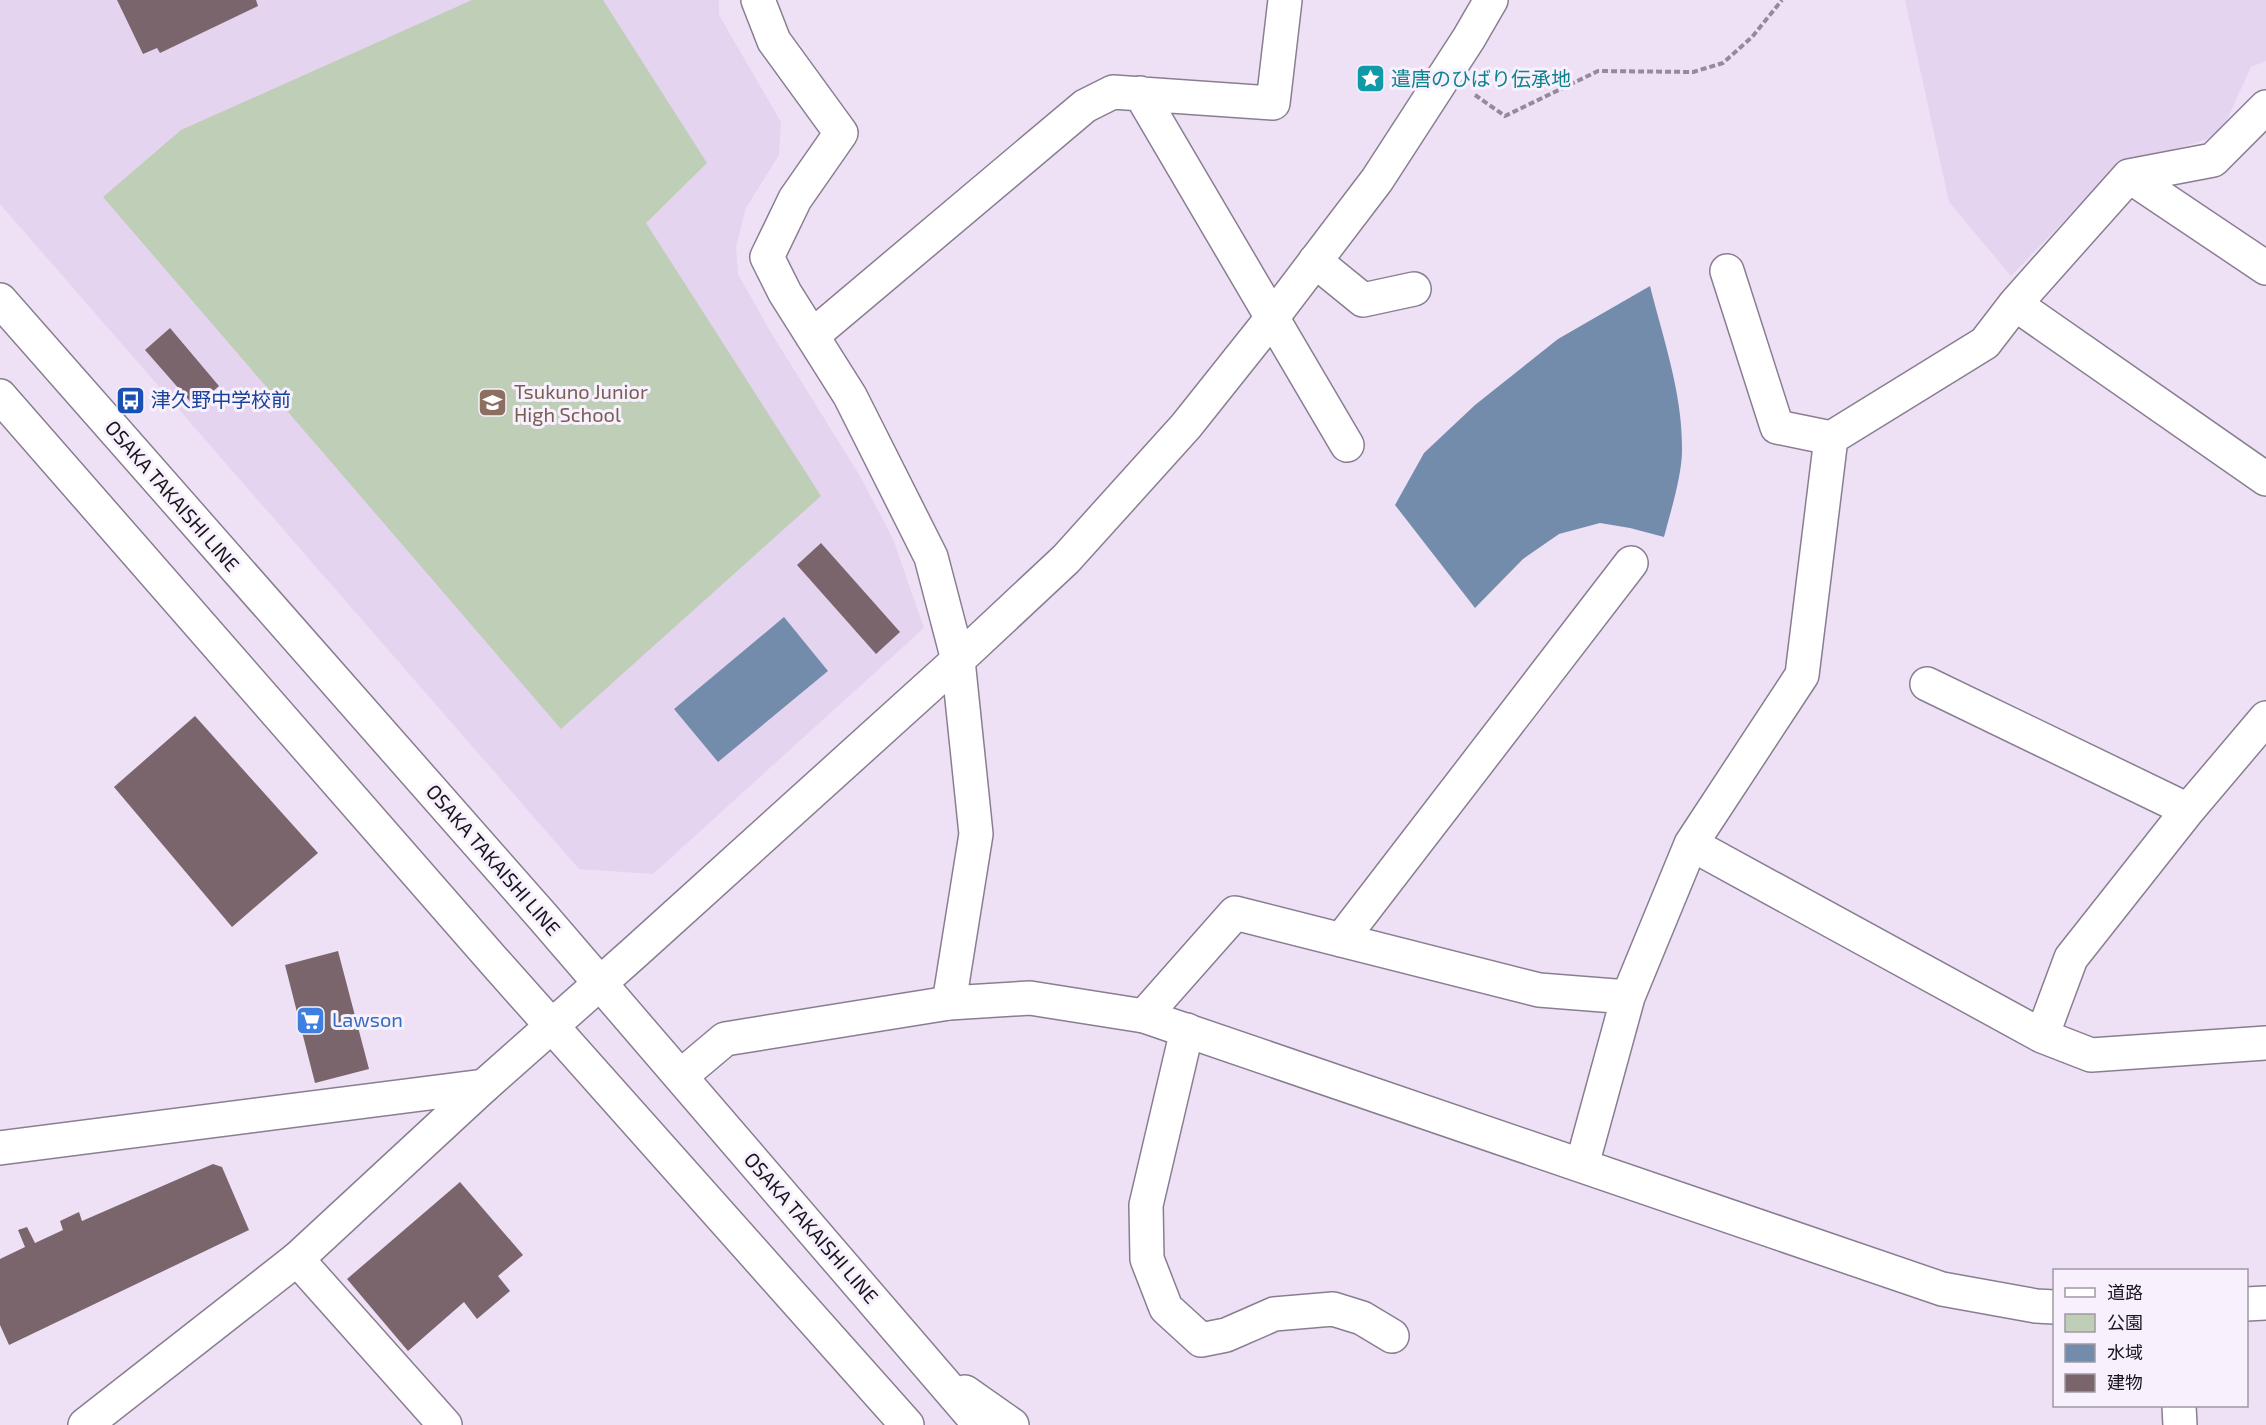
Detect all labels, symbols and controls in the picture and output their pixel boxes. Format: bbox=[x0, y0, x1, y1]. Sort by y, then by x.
place icon: 遣唐のひばり伝承地 bbox=[1354, 63, 1386, 95]
place label: 遣唐のひばり伝承地 bbox=[1391, 66, 1571, 90]
place label: Tsukuno Junior High School bbox=[514, 379, 648, 426]
bus stop icon: 津久野中学校前 bbox=[114, 384, 146, 416]
place label: 津久野中学校前 bbox=[151, 387, 291, 411]
school or university icon: Tsukuno Junior High School bbox=[477, 387, 509, 419]
street label: OSAKA TAKAISHI LINE bbox=[101, 415, 245, 576]
street label: OSAKA TAKAISHI LINE bbox=[422, 779, 566, 940]
supermarket icon: Lawson bbox=[295, 1004, 327, 1036]
place label: Lawson bbox=[332, 1007, 403, 1031]
street label: OSAKA TAKAISHI LINE bbox=[740, 1147, 884, 1308]
legend bbox=[2053, 1269, 2248, 1407]
text: 道路 bbox=[2107, 1281, 2143, 1303]
text: 公園 bbox=[2107, 1311, 2143, 1333]
text: 水域 bbox=[2107, 1341, 2143, 1363]
text: 建物 bbox=[2107, 1371, 2143, 1393]

